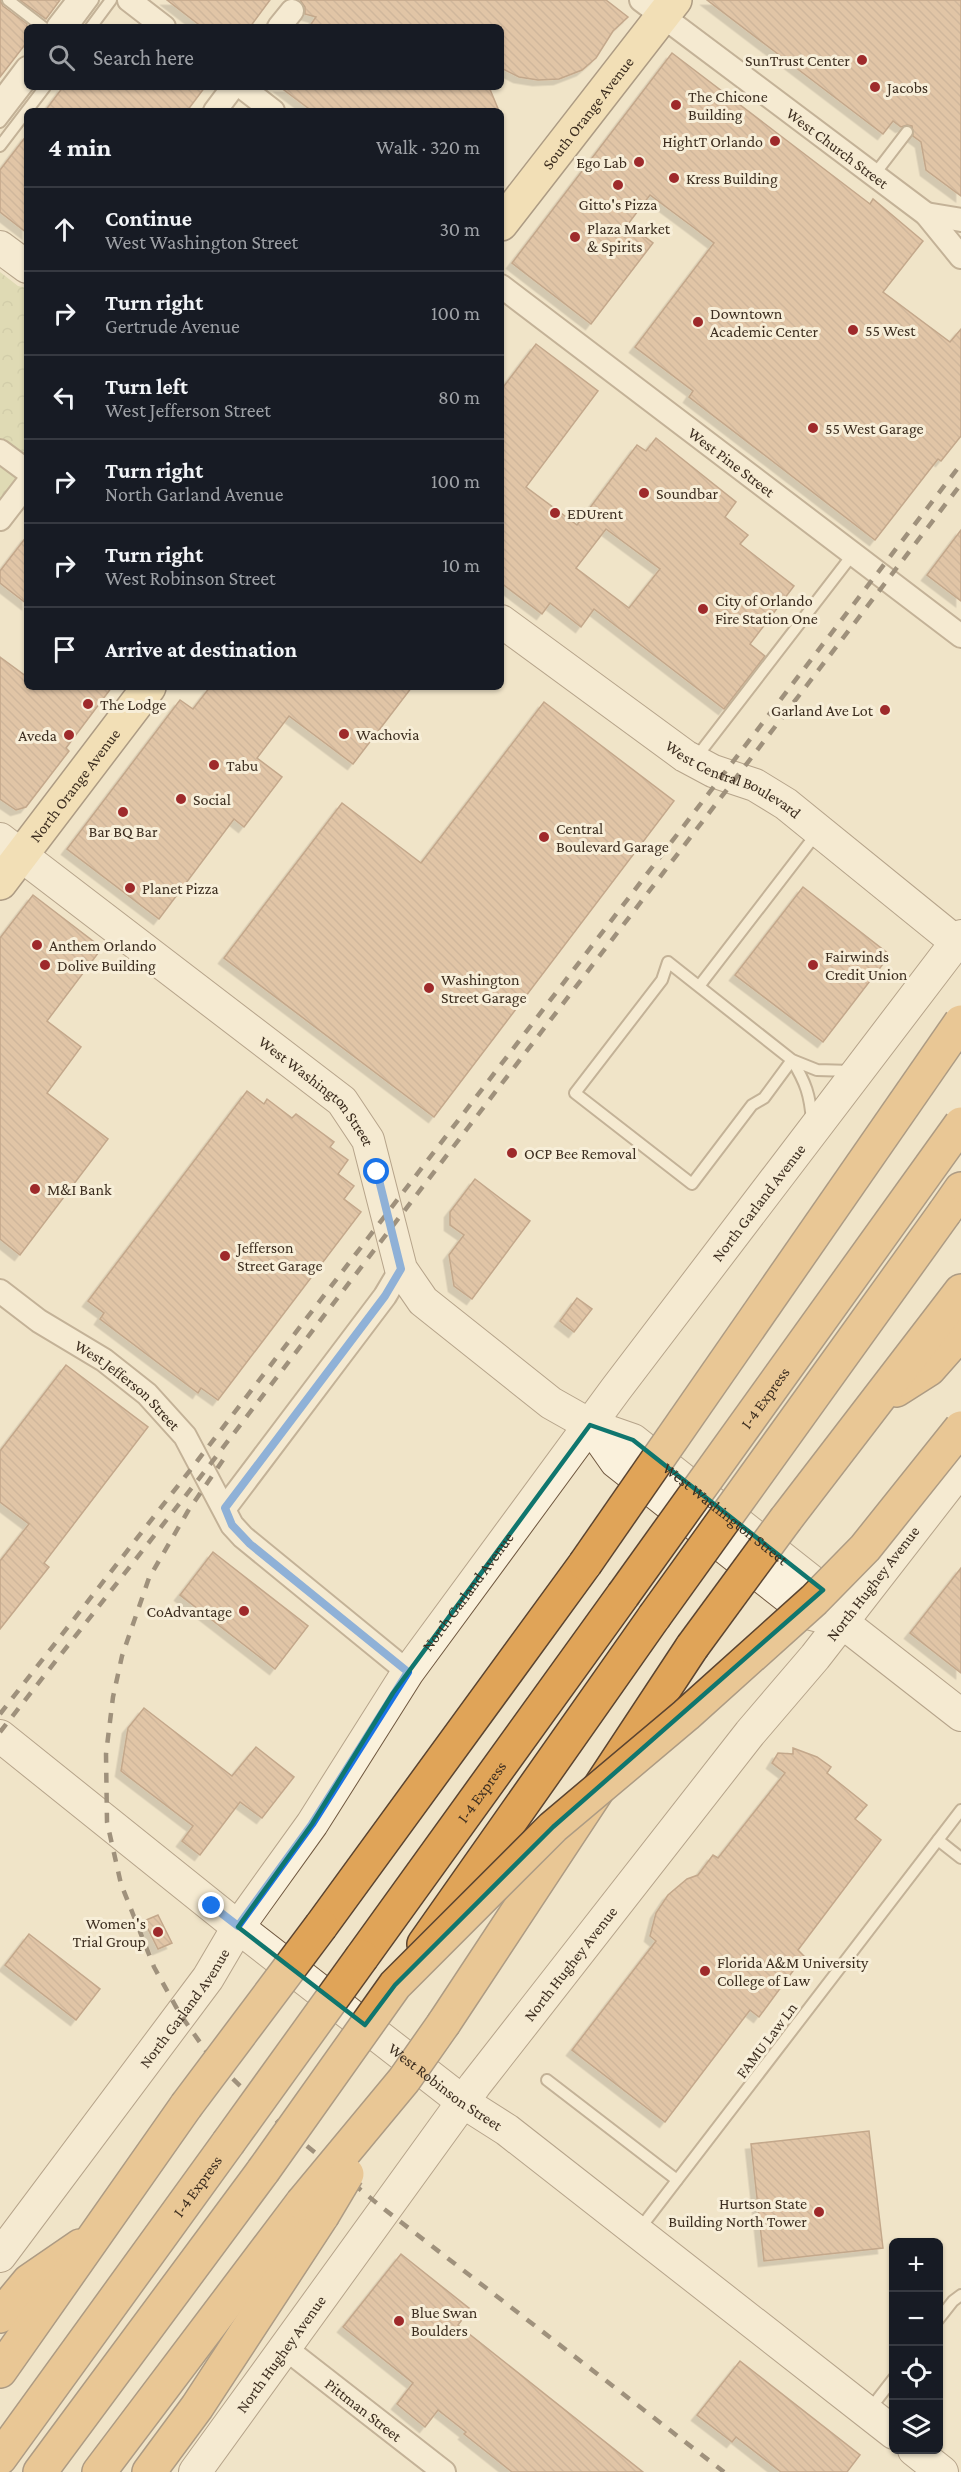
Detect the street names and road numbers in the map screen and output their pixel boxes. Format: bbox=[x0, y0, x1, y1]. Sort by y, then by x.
street label: South Orange Avenue bbox=[539, 53, 637, 173]
street label: West Church Street bbox=[783, 104, 892, 192]
street label: West Pine Street bbox=[685, 424, 779, 501]
street label: North Orange Avenue bbox=[26, 725, 123, 845]
street label: West Central Boulevard bbox=[662, 737, 804, 822]
street label: West Washington Street bbox=[255, 1033, 377, 1148]
street label: North Garland Avenue bbox=[709, 1141, 809, 1264]
street label: West Jefferson Street bbox=[72, 1336, 184, 1434]
street label: I-4 Express bbox=[737, 1364, 793, 1432]
street label: West Washington Street bbox=[660, 1459, 792, 1569]
street label: North Hughey Avenue bbox=[823, 1523, 923, 1644]
street label: North Garland Avenue bbox=[419, 1529, 517, 1654]
street label: I-4 Express bbox=[454, 1758, 509, 1826]
street label: North Hughey Avenue bbox=[520, 1903, 620, 2024]
street label: North Garland Avenue bbox=[136, 1945, 233, 2071]
street label: FAMU Law Ln bbox=[733, 1999, 800, 2081]
street label: West Robinson Street bbox=[385, 2040, 506, 2134]
street label: I-4 Express bbox=[170, 2152, 225, 2220]
street label: North Hughey Avenue bbox=[233, 2292, 329, 2416]
street label: Pittman Street bbox=[322, 2375, 406, 2445]

